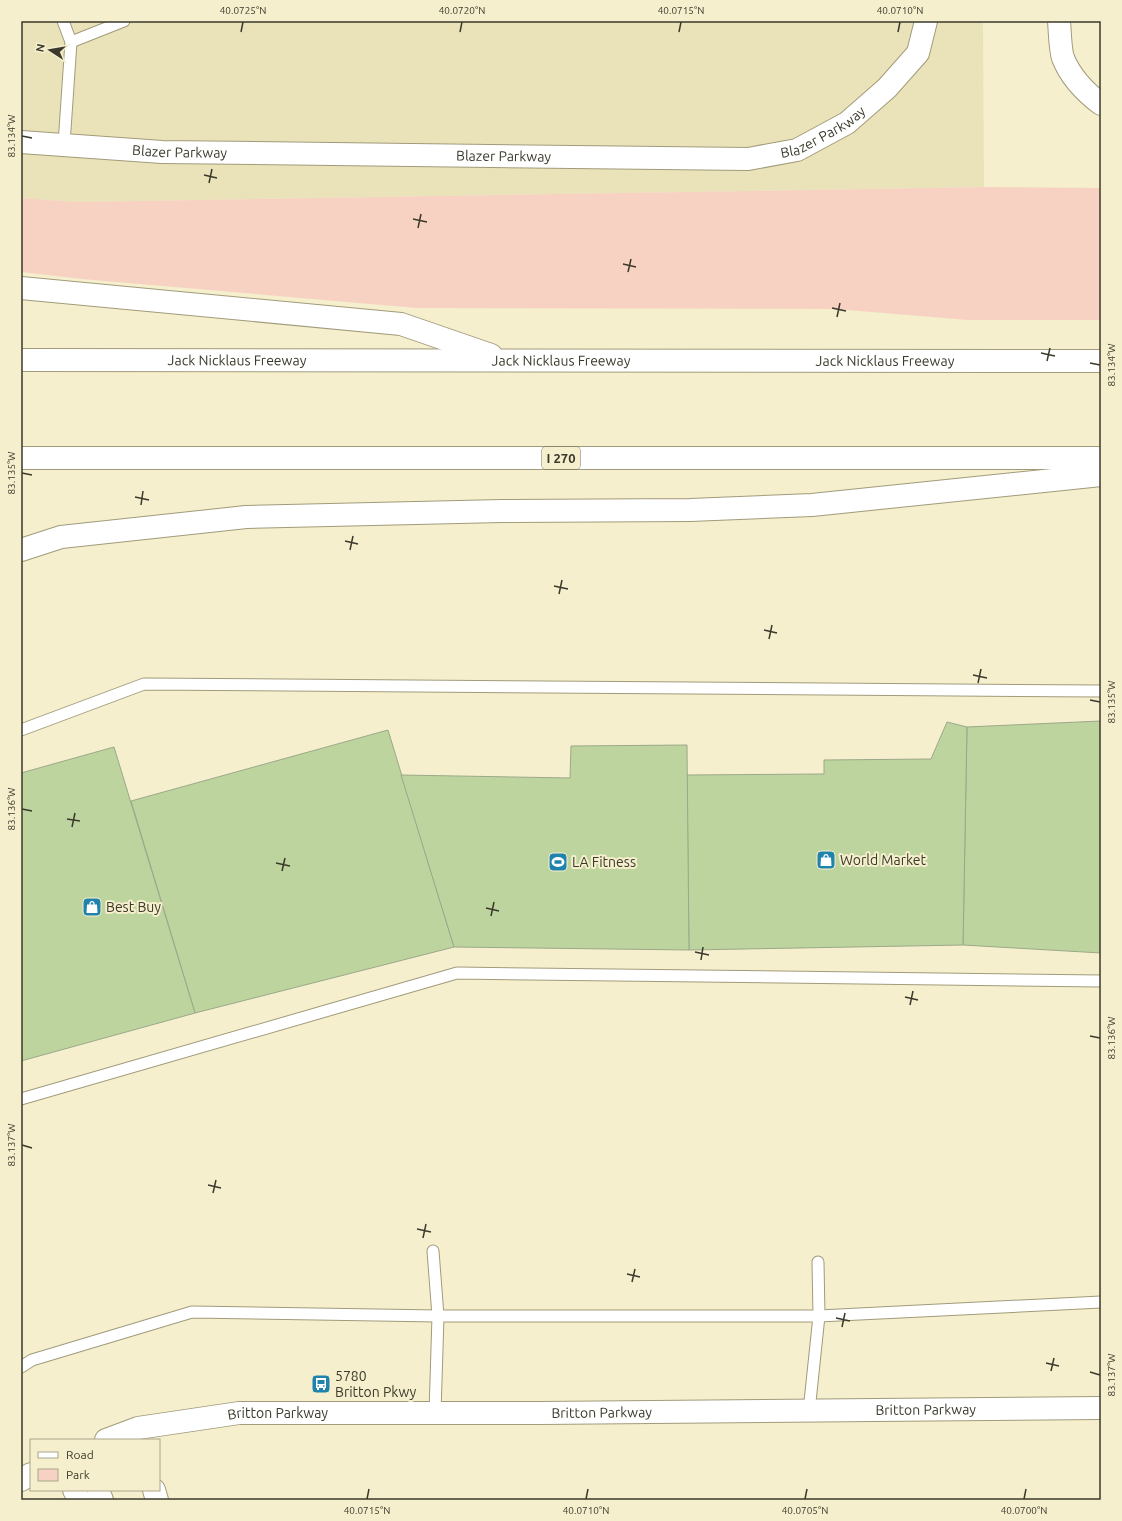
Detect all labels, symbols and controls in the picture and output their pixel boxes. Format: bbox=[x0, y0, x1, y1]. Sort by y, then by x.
text: 40.0725°N bbox=[220, 5, 266, 16]
text: 40.0720°N bbox=[439, 5, 485, 16]
text: 40.0715°N bbox=[658, 5, 704, 16]
text: 40.0710°N bbox=[877, 5, 923, 16]
north arrow bbox=[30, 30, 70, 70]
text: N bbox=[33, 43, 47, 53]
street label: Blazer Parkway bbox=[779, 103, 869, 161]
text: 83.134°W bbox=[6, 114, 17, 158]
street label: Blazer Parkway bbox=[132, 142, 228, 161]
street label: Blazer Parkway bbox=[456, 148, 551, 165]
text: 83.134°W bbox=[1106, 343, 1117, 387]
street label: Jack Nicklaus Freeway bbox=[168, 352, 307, 368]
street label: Jack Nicklaus Freeway bbox=[492, 352, 631, 369]
street label: Jack Nicklaus Freeway bbox=[816, 353, 955, 369]
road number: I 270 bbox=[542, 447, 580, 469]
text: 83.135°W bbox=[6, 451, 17, 495]
text: 83.135°W bbox=[1106, 680, 1117, 724]
text: 83.136°W bbox=[6, 787, 17, 831]
shop icon: World Market bbox=[815, 849, 837, 871]
sports icon: LA Fitness bbox=[547, 851, 569, 873]
place label: World Market bbox=[840, 852, 927, 868]
place label: LA Fitness bbox=[572, 854, 636, 870]
shop icon: Best Buy bbox=[81, 896, 103, 918]
place label: Best Buy bbox=[106, 899, 161, 915]
text: 83.136°W bbox=[1106, 1016, 1117, 1060]
text: 83.137°W bbox=[6, 1123, 17, 1167]
text: 83.137°W bbox=[1106, 1353, 1117, 1397]
place label: 5780 Britton Pkwy bbox=[335, 1368, 417, 1400]
bus stop icon: 5780 Britton Pkwy bbox=[310, 1373, 332, 1395]
street label: Britton Parkway bbox=[875, 1401, 976, 1418]
street label: Britton Parkway bbox=[551, 1404, 652, 1421]
street label: Britton Parkway bbox=[226, 1405, 328, 1423]
legend bbox=[30, 1439, 160, 1491]
text: Road bbox=[66, 1448, 94, 1461]
text: Park bbox=[66, 1468, 90, 1481]
text: 40.0715°N bbox=[344, 1505, 390, 1516]
text: 40.0710°N bbox=[563, 1505, 609, 1516]
text: 40.0705°N bbox=[782, 1505, 828, 1516]
text: 40.0700°N bbox=[1001, 1505, 1047, 1516]

